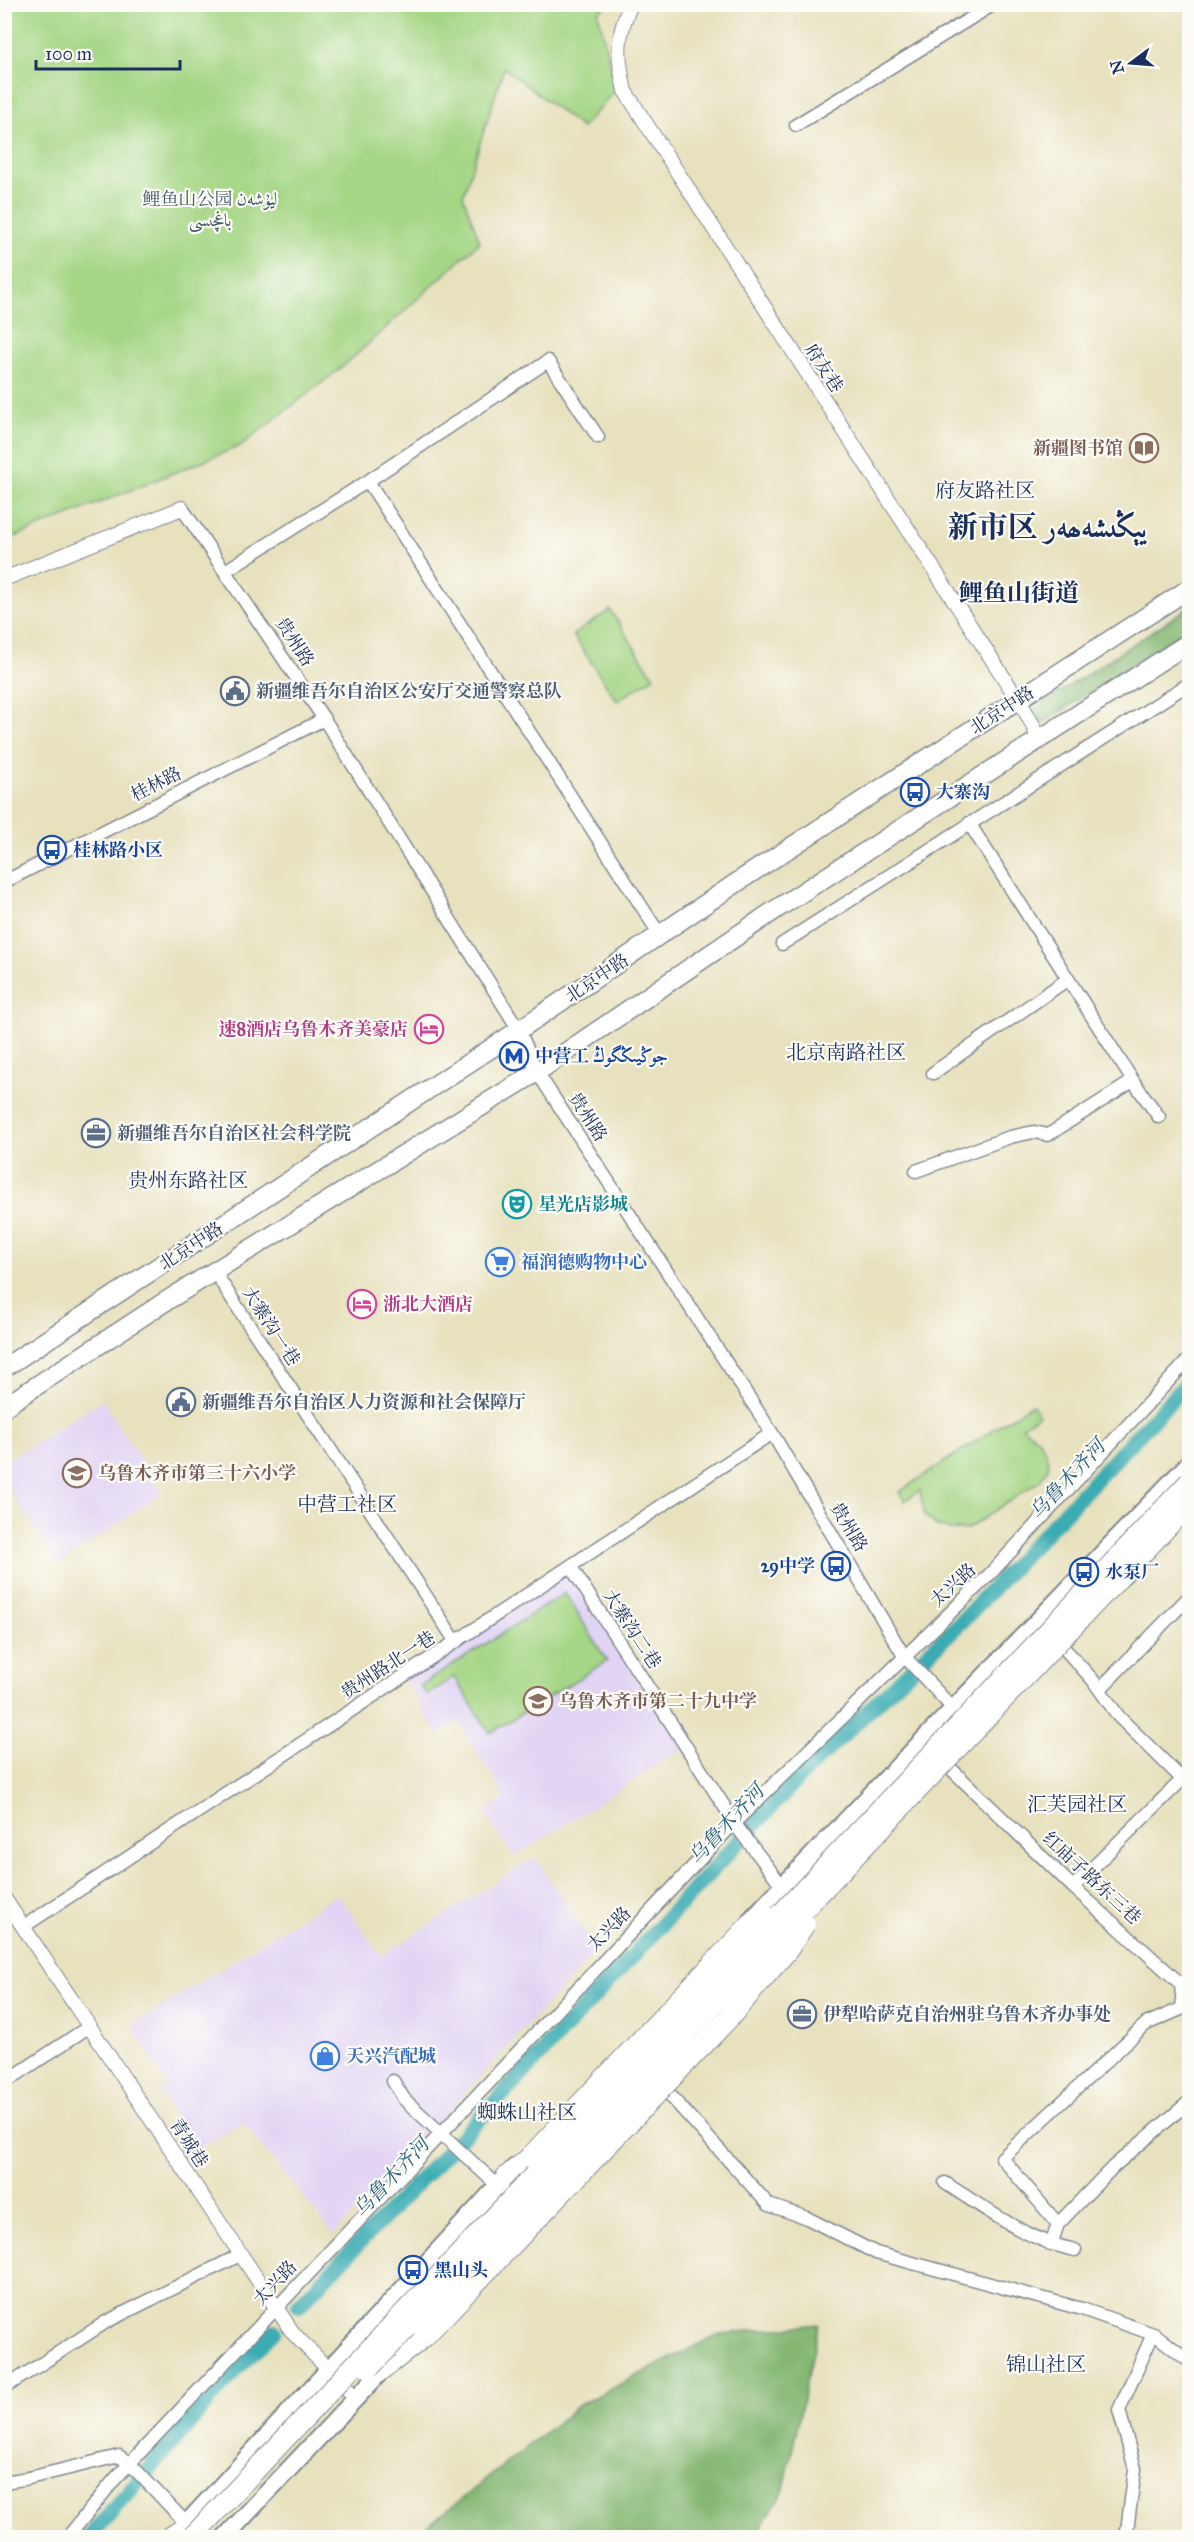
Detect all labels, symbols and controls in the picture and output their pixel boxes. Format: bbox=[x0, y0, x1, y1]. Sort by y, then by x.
scale bar bbox=[36, 33, 180, 71]
north arrow bbox=[1101, 33, 1161, 93]
text: 100 m bbox=[45, 43, 92, 65]
text: N bbox=[1106, 57, 1128, 76]
park label: 鲤鱼山公园 ليۇشەن باغچىسى bbox=[143, 188, 277, 233]
street label: 府友巷 bbox=[800, 339, 848, 397]
library icon: 新疆图书馆 bbox=[1128, 432, 1160, 464]
place label: 新疆图书馆 bbox=[1033, 437, 1123, 459]
district label: 府友路社区 bbox=[935, 478, 1035, 502]
district label: 新市区 يېڭىشەھەر bbox=[948, 509, 1148, 547]
district label: 鲤鱼山街道 bbox=[959, 578, 1079, 608]
street label: 贵州路 bbox=[271, 613, 319, 671]
public building icon: 新疆维吾尔自治区公安厅交通警察总队 bbox=[219, 675, 251, 707]
place label: 新疆维吾尔自治区公安厅交通警察总队 bbox=[256, 680, 562, 702]
street label: 北京中路 bbox=[966, 681, 1038, 739]
street label: 桂林路 bbox=[127, 762, 185, 806]
bus stop icon: 大寨沟 bbox=[899, 776, 931, 808]
place label: 大寨沟 bbox=[936, 781, 990, 803]
bus stop icon: 桂林路小区 bbox=[36, 834, 68, 866]
place label: 桂林路小区 bbox=[73, 839, 163, 861]
street label: 北京中路 bbox=[561, 949, 633, 1007]
hotel icon: 速8酒店乌鲁木齐美豪店 bbox=[413, 1013, 445, 1045]
place label: 速8酒店乌鲁木齐美豪店 bbox=[218, 1018, 408, 1040]
metro station icon: 中营工 جوڭيىڭگوڭ bbox=[498, 1040, 530, 1072]
district label: 北京南路社区 bbox=[786, 1040, 906, 1064]
place label: 中营工 جوڭيىڭگوڭ bbox=[535, 1044, 668, 1067]
street label: 贵州路 bbox=[564, 1088, 612, 1146]
office icon: 新疆维吾尔自治区社会科学院 bbox=[80, 1117, 112, 1149]
place label: 新疆维吾尔自治区社会科学院 bbox=[117, 1122, 351, 1144]
district label: 贵州东路社区 bbox=[128, 1168, 248, 1192]
theatre icon: 星光店影城 bbox=[501, 1188, 533, 1220]
place label: 星光店影城 bbox=[538, 1193, 628, 1215]
street label: 北京中路 bbox=[155, 1217, 227, 1275]
supermarket icon: 福润德购物中心 bbox=[484, 1246, 516, 1278]
place label: 福润德购物中心 bbox=[521, 1251, 647, 1273]
street label: 大寨沟一巷 bbox=[237, 1282, 305, 1370]
hotel icon: 浙北大酒店 bbox=[346, 1288, 378, 1320]
place label: 浙北大酒店 bbox=[383, 1293, 473, 1315]
public building icon: 新疆维吾尔自治区人力资源和社会保障厅 bbox=[165, 1386, 197, 1418]
place label: 新疆维吾尔自治区人力资源和社会保障厅 bbox=[202, 1391, 526, 1413]
water label: 乌鲁木齐河 bbox=[1024, 1432, 1112, 1524]
school or university icon: 乌鲁木齐市第三十六小学 bbox=[61, 1457, 93, 1489]
place label: 乌鲁木齐市第三十六小学 bbox=[98, 1462, 296, 1484]
district label: 中营工社区 bbox=[297, 1492, 397, 1516]
street label: 贵州路 bbox=[826, 1498, 872, 1556]
bus stop icon: 29中学 bbox=[820, 1550, 852, 1582]
place label: 29中学 bbox=[760, 1555, 815, 1578]
bus stop icon: 水泵厂 bbox=[1068, 1556, 1100, 1588]
street label: 太兴路 bbox=[926, 1559, 980, 1611]
place label: 水泵厂 bbox=[1105, 1561, 1159, 1583]
street label: 大寨沟二巷 bbox=[598, 1585, 666, 1673]
street label: 贵州路北一巷 bbox=[337, 1626, 439, 1704]
school or university icon: 乌鲁木齐市第二十九中学 bbox=[522, 1685, 554, 1717]
place label: 乌鲁木齐市第二十九中学 bbox=[559, 1690, 757, 1712]
water label: 乌鲁木齐河 bbox=[683, 1777, 771, 1869]
district label: 汇芙园社区 bbox=[1027, 1792, 1127, 1816]
street label: 红庙子路东三巷 bbox=[1038, 1827, 1146, 1929]
street label: 太兴路 bbox=[582, 1902, 636, 1956]
office icon: 伊犁哈萨克自治州驻乌鲁木齐办事处 bbox=[786, 1998, 818, 2030]
place label: 伊犁哈萨克自治州驻乌鲁木齐办事处 bbox=[823, 2003, 1111, 2025]
shop icon: 天兴汽配城 bbox=[309, 2040, 341, 2072]
place label: 天兴汽配城 bbox=[346, 2045, 436, 2067]
district label: 蜘蛛山社区 bbox=[477, 2100, 577, 2124]
street label: 青城巷 bbox=[165, 2114, 213, 2172]
water label: 乌鲁木齐河 bbox=[348, 2130, 436, 2222]
bus stop icon: 黑山头 bbox=[397, 2254, 429, 2286]
street label: 太兴路 bbox=[249, 2256, 301, 2310]
place label: 黑山头 bbox=[434, 2259, 488, 2281]
district label: 锦山社区 bbox=[1006, 2352, 1086, 2376]

